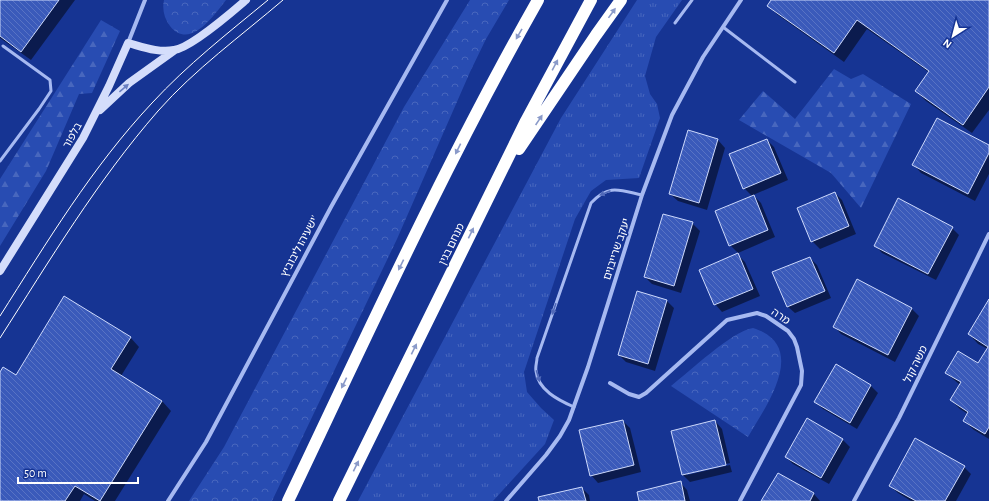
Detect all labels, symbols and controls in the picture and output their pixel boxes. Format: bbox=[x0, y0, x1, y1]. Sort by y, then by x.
one-way arrow bbox=[608, 7, 616, 18]
north arrow bbox=[933, 16, 973, 56]
one-way arrow bbox=[515, 28, 522, 40]
text: N bbox=[941, 37, 954, 50]
one-way arrow bbox=[552, 59, 558, 70]
one-way arrow bbox=[118, 84, 129, 93]
one-way arrow bbox=[535, 114, 542, 126]
street label: בלפור bbox=[61, 121, 84, 150]
one-way arrow bbox=[455, 143, 461, 154]
one-way arrow bbox=[598, 190, 610, 196]
street label: ישעיהו ליבוביץ' bbox=[279, 214, 320, 279]
street label: יעקב שרייבוים bbox=[601, 217, 632, 281]
street label: מנחם בגין bbox=[437, 222, 466, 267]
one-way arrow bbox=[468, 227, 474, 238]
one-way arrow bbox=[398, 260, 404, 271]
one-way arrow bbox=[551, 303, 557, 315]
street label: מרה bbox=[769, 306, 792, 327]
one-way arrow bbox=[411, 344, 417, 355]
street label: משה קול bbox=[902, 344, 929, 385]
one-way arrow bbox=[535, 369, 541, 382]
one-way arrow bbox=[341, 377, 347, 388]
scale bar bbox=[18, 459, 138, 485]
one-way arrow bbox=[353, 460, 359, 472]
text: 50 m bbox=[24, 467, 47, 479]

